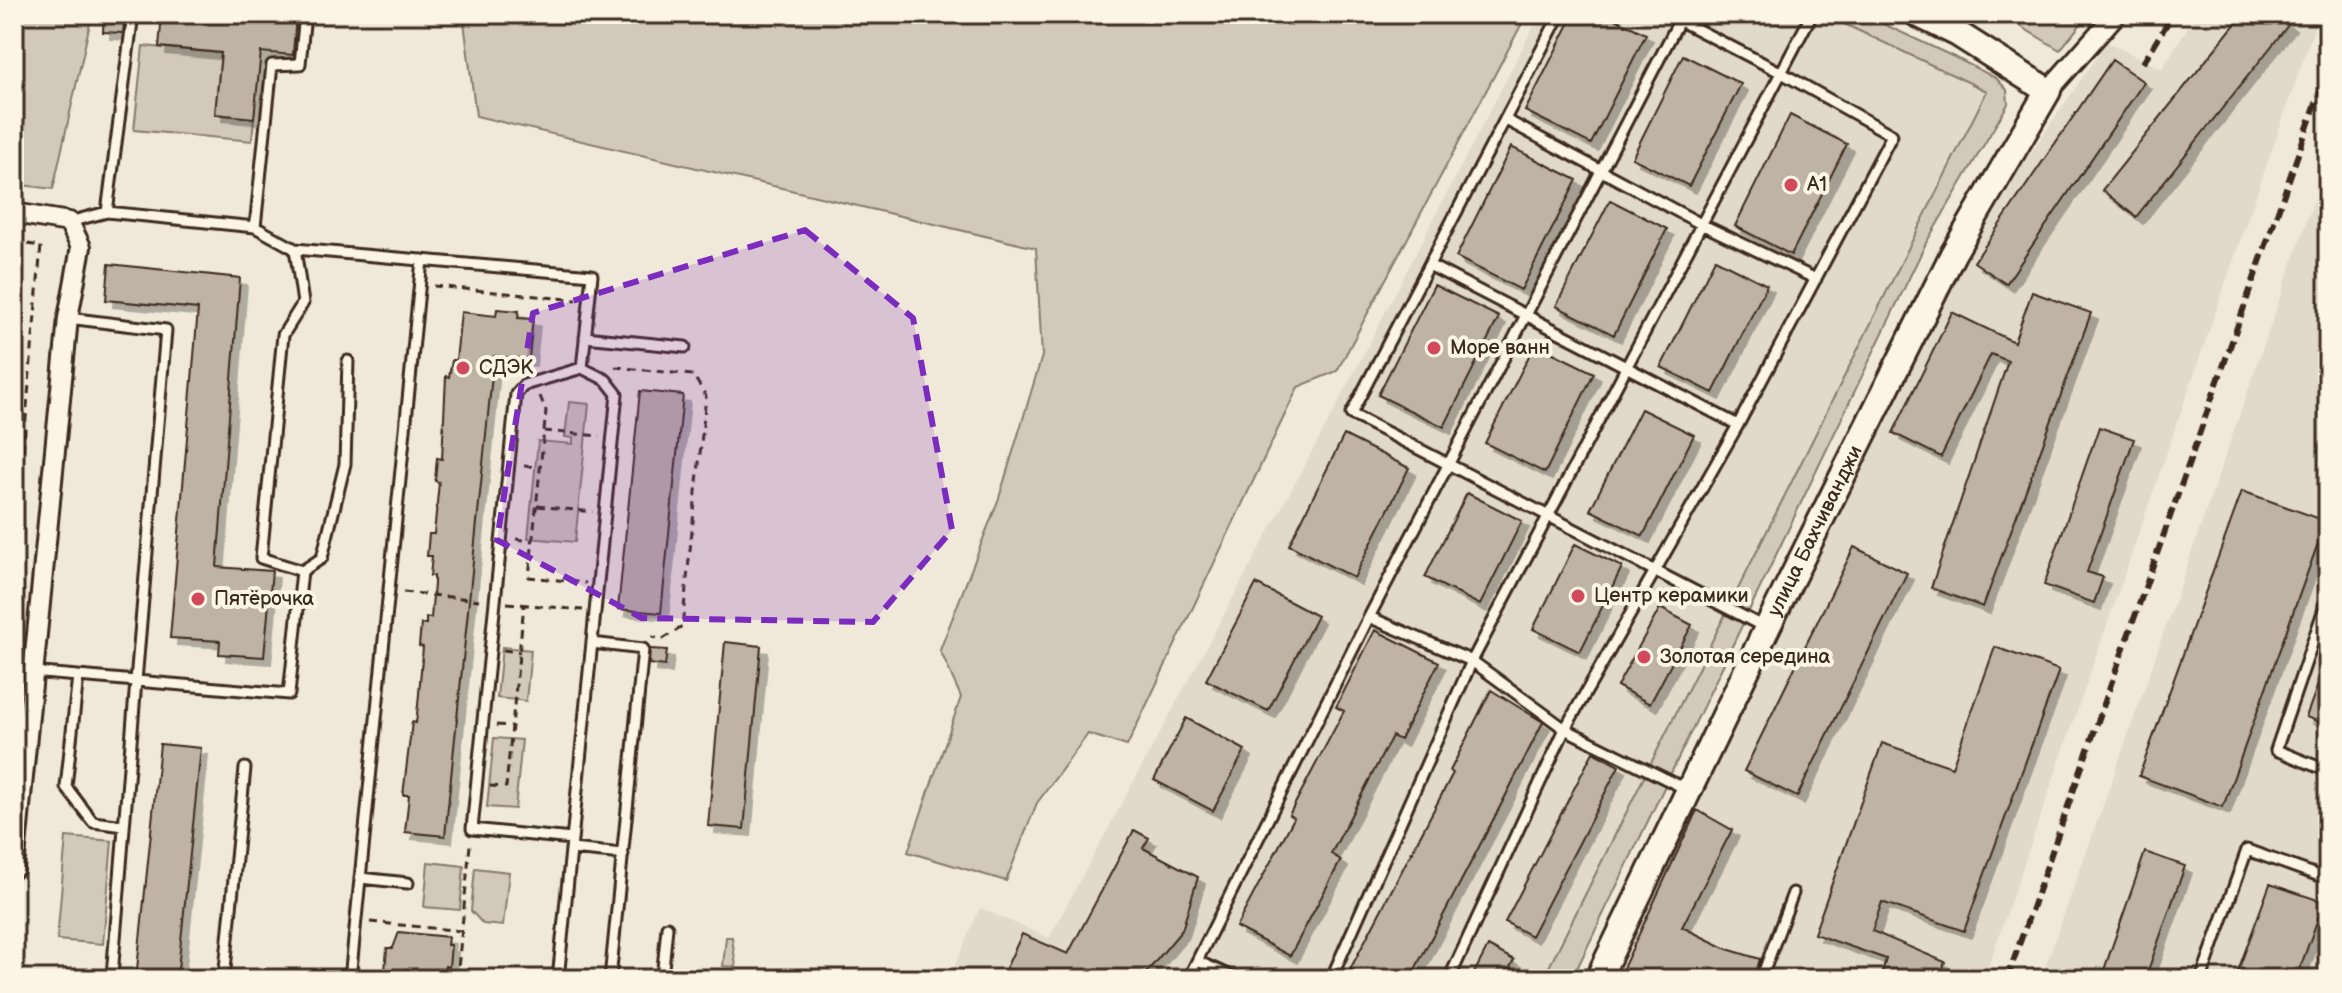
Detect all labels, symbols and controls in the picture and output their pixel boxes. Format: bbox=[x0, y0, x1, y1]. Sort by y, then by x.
place label: A1 bbox=[1807, 173, 1827, 197]
marker: A1 bbox=[1782, 176, 1800, 194]
place label: Море ванн bbox=[1450, 336, 1550, 360]
marker: Море ванн bbox=[1425, 339, 1443, 357]
place label: СДЭК bbox=[479, 356, 533, 380]
marker: СДЭК bbox=[454, 359, 472, 377]
street label: улица Бахчиванджи bbox=[1763, 441, 1868, 620]
place label: Центр керамики bbox=[1594, 584, 1749, 608]
place label: Пятёрочка bbox=[214, 587, 314, 611]
marker: Центр керамики bbox=[1569, 587, 1587, 605]
marker: Пятёрочка bbox=[189, 590, 207, 608]
place label: Золотая середина bbox=[1660, 645, 1831, 669]
marker: Золотая середина bbox=[1635, 648, 1653, 666]

